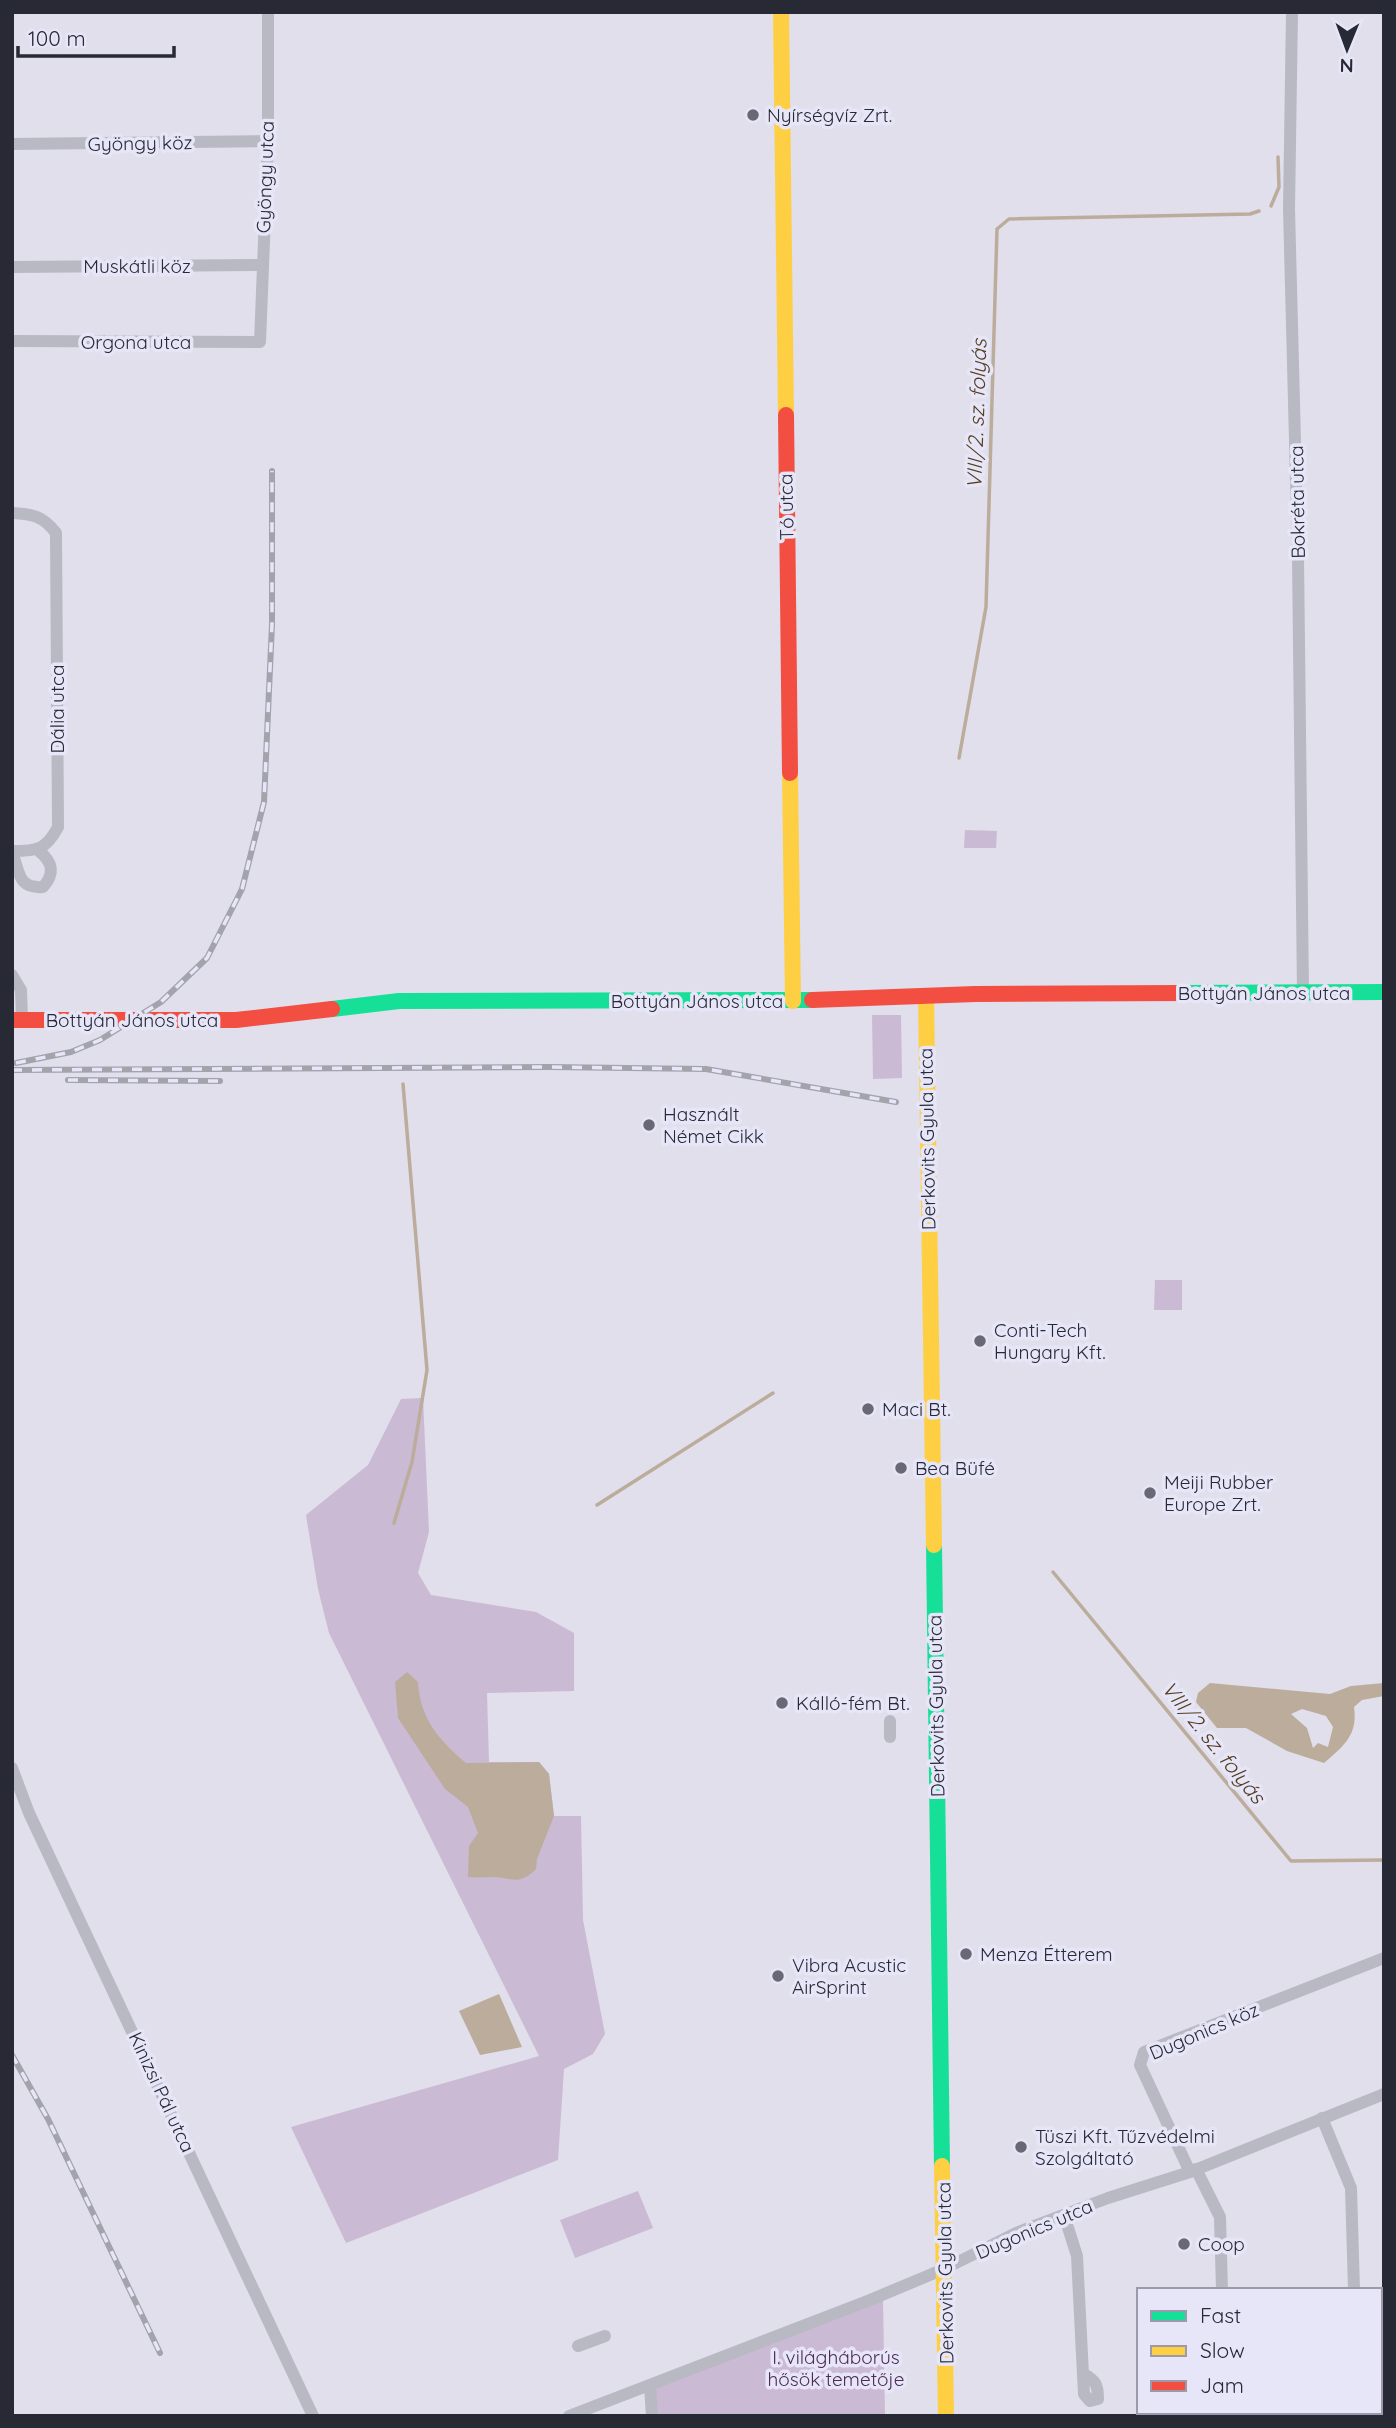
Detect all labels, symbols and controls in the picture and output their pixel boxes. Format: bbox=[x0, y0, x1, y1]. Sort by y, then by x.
scale bar bbox=[18, 14, 173, 58]
north arrow bbox=[1312, 14, 1382, 84]
text: 100 m bbox=[28, 25, 86, 51]
text: N bbox=[1340, 54, 1354, 78]
place label: Nyírségvíz Zrt. bbox=[767, 103, 892, 127]
marker: Nyírségvíz Zrt. bbox=[745, 107, 761, 123]
street label: Gyöngy utca bbox=[251, 120, 279, 234]
street label: Gyöngy köz bbox=[87, 130, 193, 156]
street label: Muskátli köz bbox=[83, 254, 191, 278]
street label: Orgona utca bbox=[81, 330, 191, 354]
water label: VIII/2. sz. folyás bbox=[960, 338, 992, 489]
street label: Bokréta utca bbox=[1284, 445, 1310, 559]
street label: Tó utca bbox=[773, 473, 799, 541]
street label: Dália utca bbox=[45, 665, 69, 753]
street label: Bottyán János utca bbox=[1178, 981, 1350, 1005]
street label: Bottyán János utca bbox=[611, 989, 783, 1013]
street label: Bottyán János utca bbox=[46, 1008, 218, 1032]
street label: Derkovits Gyula utca bbox=[913, 1048, 941, 1230]
place label: Használt Német Cikk bbox=[663, 1102, 764, 1148]
marker: Használt Német Cikk bbox=[641, 1117, 657, 1133]
place label: Conti-Tech Hungary Kft. bbox=[994, 1318, 1106, 1364]
marker: Conti-Tech Hungary Kft. bbox=[972, 1333, 988, 1349]
place label: Maci Bt. bbox=[882, 1397, 951, 1421]
marker: Maci Bt. bbox=[860, 1401, 876, 1417]
place label: Bea Büfé bbox=[915, 1456, 995, 1480]
marker: Bea Büfé bbox=[893, 1460, 909, 1476]
place label: Meiji Rubber Europe Zrt. bbox=[1164, 1470, 1274, 1516]
marker: Meiji Rubber Europe Zrt. bbox=[1142, 1485, 1158, 1501]
street label: Derkovits Gyula utca bbox=[922, 1615, 950, 1797]
water label: VIII/2. sz. folyás bbox=[1157, 1676, 1272, 1809]
place label: Kálló-fém Bt. bbox=[796, 1691, 910, 1715]
marker: Kálló-fém Bt. bbox=[774, 1695, 790, 1711]
place label: Menza Étterem bbox=[980, 1942, 1113, 1966]
marker: Menza Étterem bbox=[958, 1946, 974, 1962]
place label: Vibra Acustic AirSprint bbox=[792, 1953, 906, 1999]
marker: Vibra Acustic AirSprint bbox=[770, 1968, 786, 1984]
street label: Dugonics köz bbox=[1146, 1997, 1262, 2065]
street label: Kinizsi Pál utca bbox=[124, 2028, 200, 2156]
place label: Tüszi Kft. Tűzvédelmi Szolgáltató bbox=[1035, 2124, 1215, 2170]
marker: Tüszi Kft. Tűzvédelmi Szolgáltató bbox=[1013, 2139, 1029, 2155]
street label: Derkovits Gyula utca bbox=[931, 2182, 959, 2364]
street label: Dugonics utca bbox=[972, 2194, 1096, 2264]
place label: Coop bbox=[1198, 2232, 1245, 2256]
marker: Coop bbox=[1176, 2236, 1192, 2252]
legend bbox=[1137, 2288, 1382, 2414]
text: Fast bbox=[1200, 2302, 1241, 2328]
text: Slow bbox=[1200, 2337, 1245, 2363]
park label: I. világháborús hősök temetője bbox=[768, 2345, 904, 2391]
text: Jam bbox=[1200, 2372, 1244, 2398]

